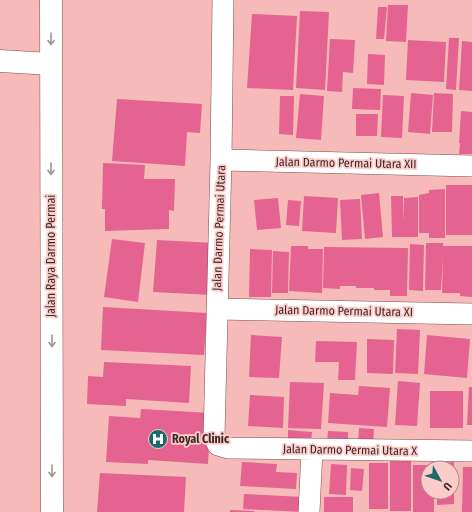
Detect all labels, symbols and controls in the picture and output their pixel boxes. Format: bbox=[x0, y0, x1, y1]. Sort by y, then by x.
one-way arrow bbox=[47, 32, 55, 45]
street label: Jalan Darmo Permai Utara XII bbox=[275, 155, 417, 171]
one-way arrow bbox=[47, 162, 55, 175]
street label: Jalan Darmo Permai Utara bbox=[210, 165, 228, 291]
street label: Jalan Raya Darmo Permai bbox=[44, 195, 58, 317]
street label: Jalan Darmo Permai Utara XI bbox=[275, 303, 413, 319]
one-way arrow bbox=[48, 334, 56, 347]
hospital icon: Royal Clinic bbox=[147, 428, 169, 450]
place label: Royal Clinic bbox=[172, 432, 230, 446]
street label: Jalan Darmo Permai Utara X bbox=[283, 442, 418, 458]
north arrow bbox=[420, 460, 460, 500]
one-way arrow bbox=[48, 464, 56, 477]
text: U bbox=[440, 479, 454, 493]

